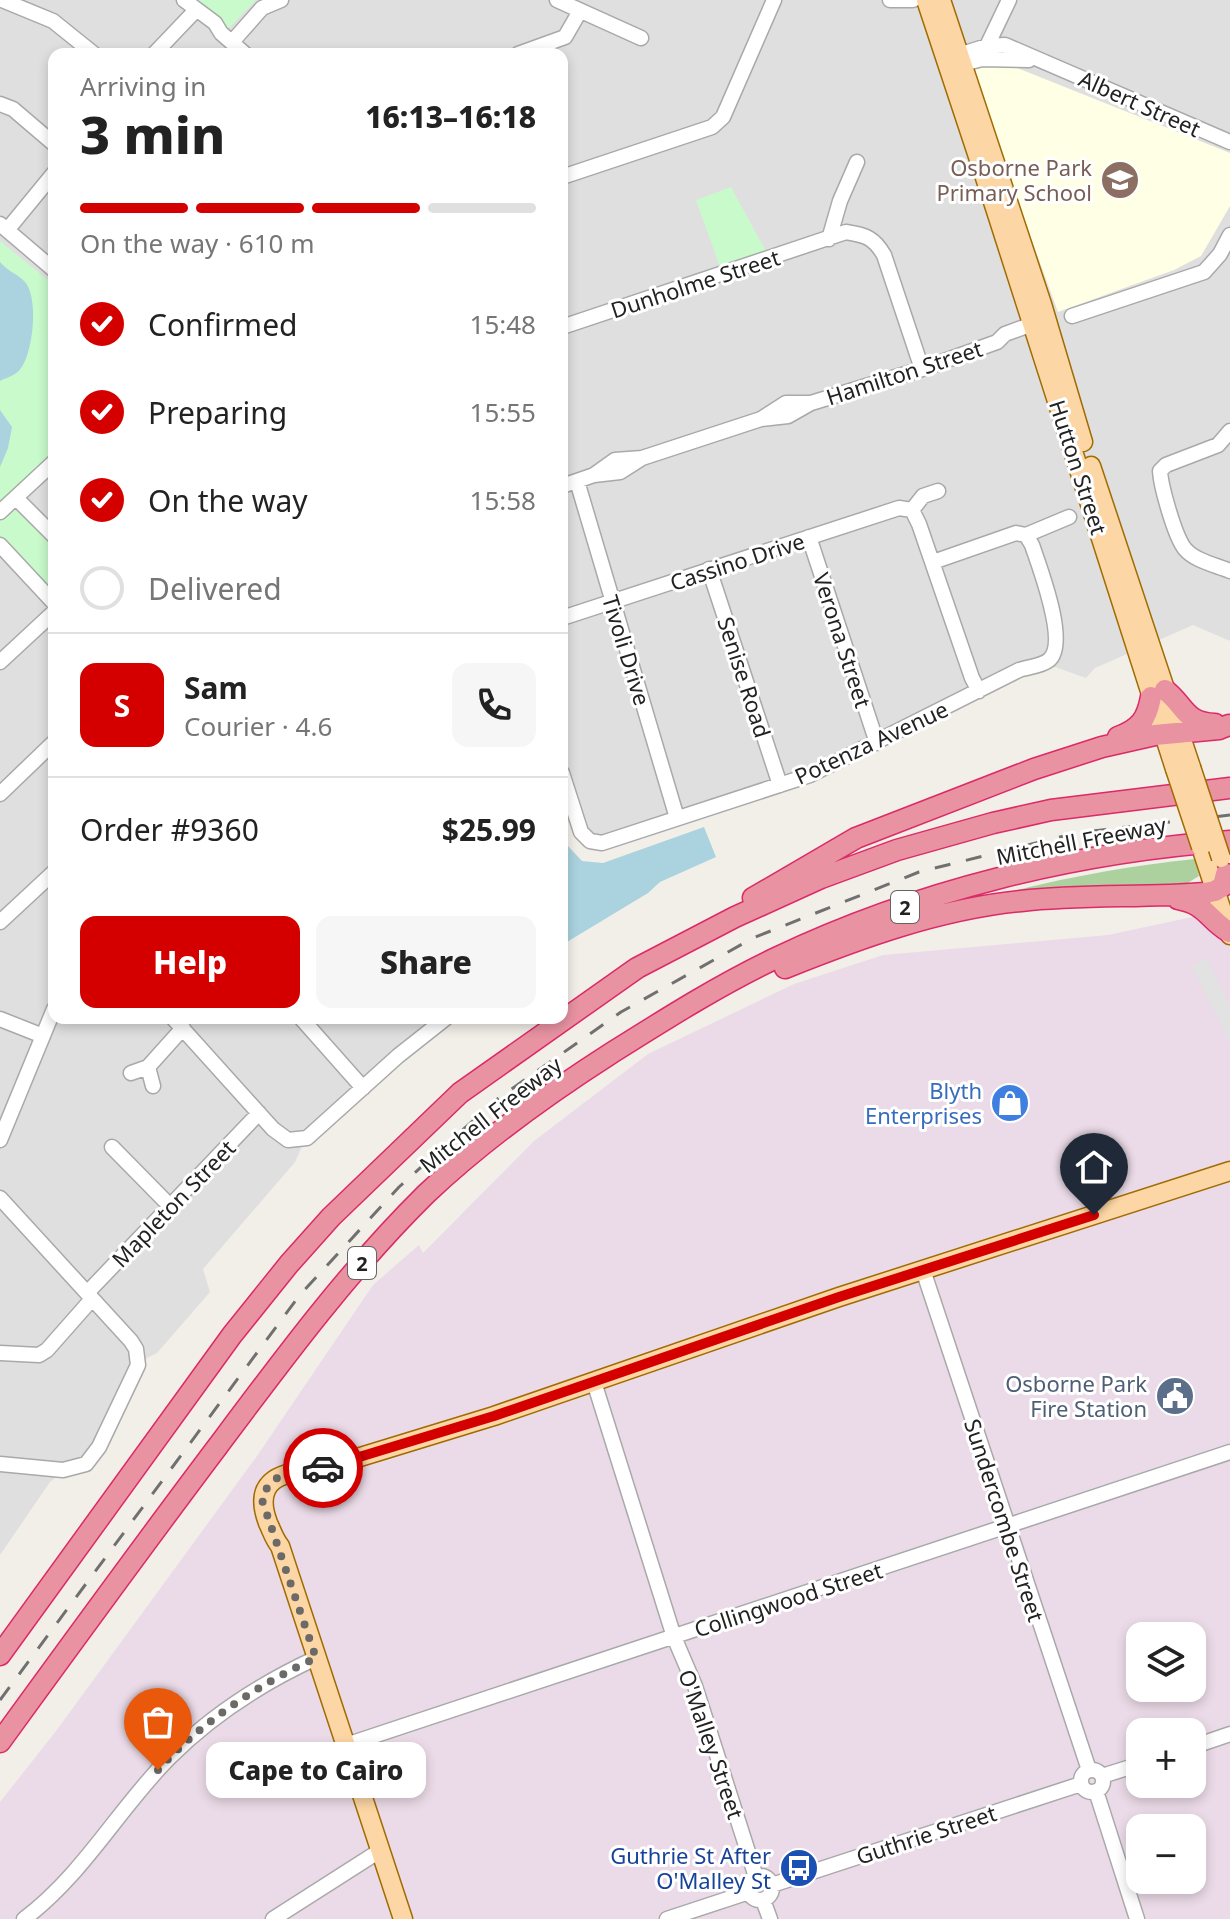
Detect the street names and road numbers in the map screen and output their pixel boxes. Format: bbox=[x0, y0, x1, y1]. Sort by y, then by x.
street label: Albert Street bbox=[1075, 63, 1205, 143]
street label: Dunholme Street bbox=[607, 242, 783, 324]
street label: Hamilton Street bbox=[822, 333, 986, 411]
street label: Hutton Street bbox=[1043, 396, 1115, 538]
street label: Cassino Drive bbox=[666, 525, 808, 597]
street label: Verona Street bbox=[807, 569, 879, 711]
street label: Tivoli Drive bbox=[596, 591, 658, 709]
street label: Senise Road bbox=[711, 613, 779, 741]
street label: Potenza Avenue bbox=[789, 693, 953, 791]
street label: Mitchell Freeway bbox=[993, 809, 1169, 871]
road number: 2 bbox=[891, 891, 919, 923]
street label: Mitchell Freeway bbox=[413, 1049, 568, 1179]
street label: Mapleton Street bbox=[105, 1133, 241, 1273]
road number: 2 bbox=[348, 1247, 376, 1279]
street label: Sundercombe Street bbox=[958, 1415, 1052, 1625]
street label: Collingwood Street bbox=[690, 1554, 886, 1644]
street label: O'Malley Street bbox=[672, 1665, 752, 1823]
street label: Guthrie Street bbox=[852, 1797, 1000, 1871]

